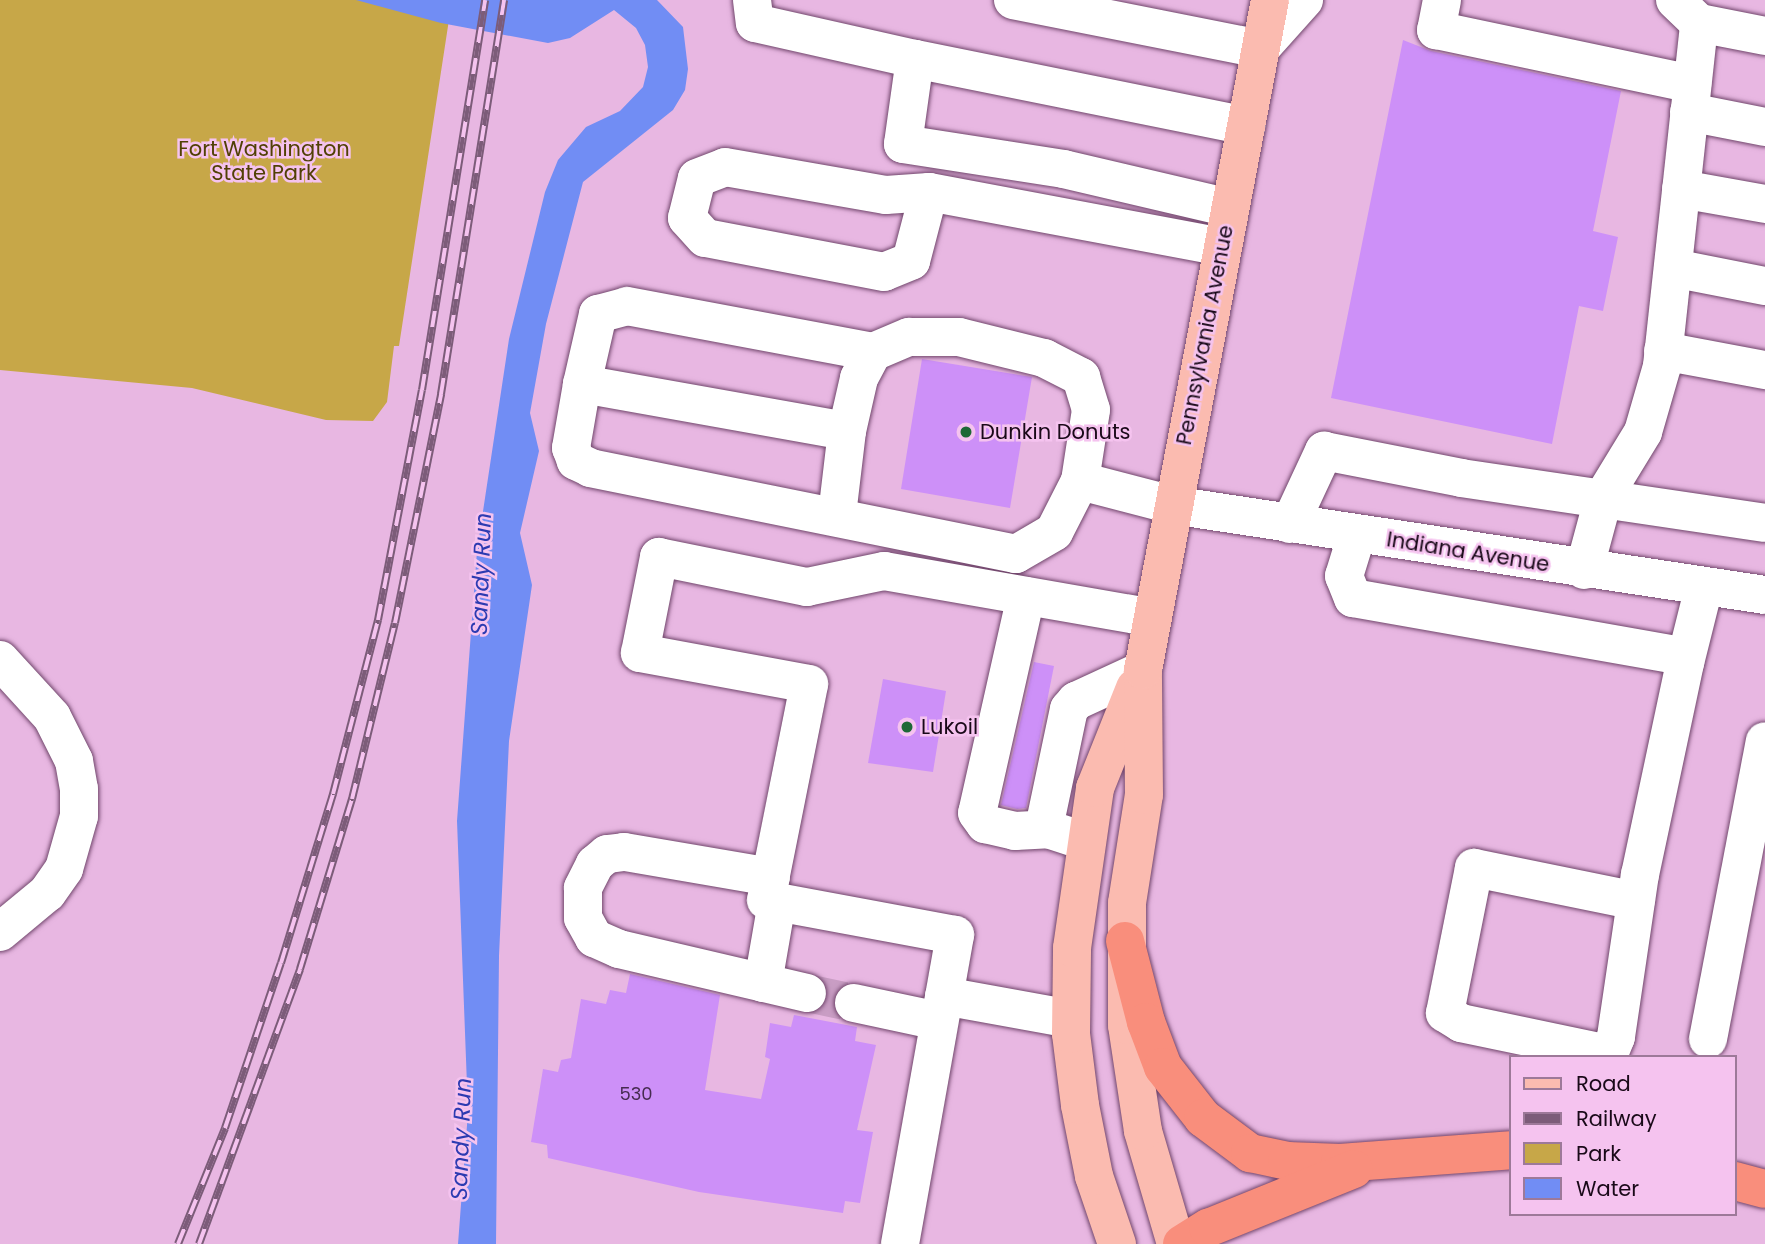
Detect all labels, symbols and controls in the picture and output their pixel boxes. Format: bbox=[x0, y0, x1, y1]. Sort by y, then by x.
park label: Fort Washington State Park bbox=[178, 136, 350, 186]
street label: Pennsylvania Avenue bbox=[1171, 223, 1239, 447]
place label: Dunkin Donuts bbox=[980, 419, 1131, 445]
marker: Dunkin Donuts bbox=[958, 424, 974, 440]
water label: Sandy Run bbox=[465, 512, 497, 636]
street label: Indiana Avenue bbox=[1385, 527, 1551, 577]
place label: Lukoil bbox=[921, 714, 978, 740]
marker: Lukoil bbox=[899, 719, 915, 735]
legend bbox=[1510, 1055, 1737, 1216]
text: Road bbox=[1576, 1069, 1631, 1098]
water label: Sandy Run bbox=[445, 1077, 477, 1201]
house number: 530 bbox=[619, 1083, 653, 1105]
text: Railway bbox=[1576, 1104, 1657, 1133]
text: Park bbox=[1576, 1139, 1621, 1168]
text: Water bbox=[1576, 1174, 1639, 1203]

